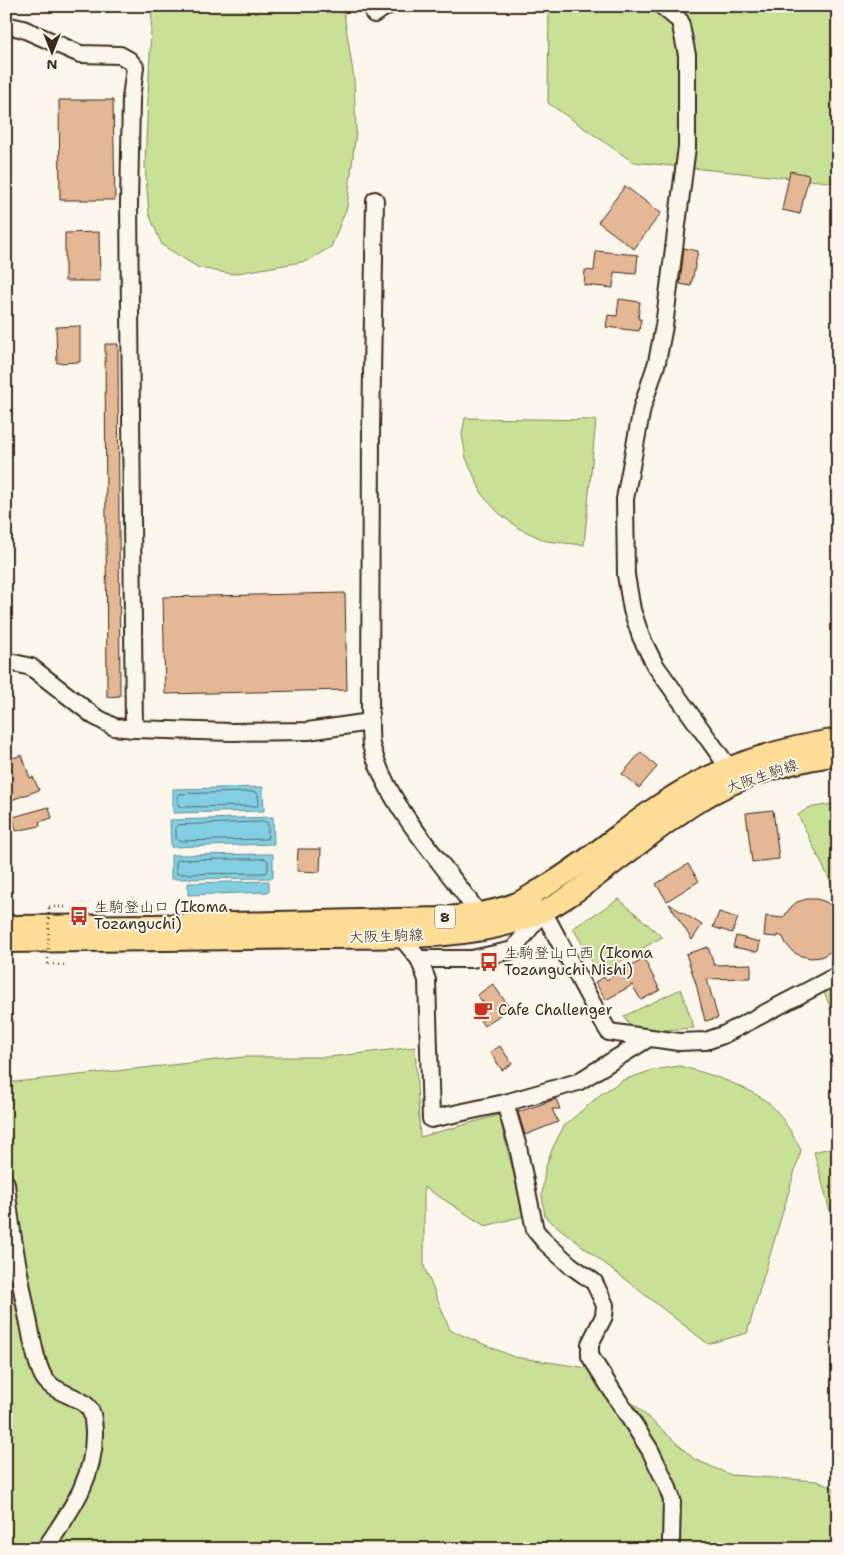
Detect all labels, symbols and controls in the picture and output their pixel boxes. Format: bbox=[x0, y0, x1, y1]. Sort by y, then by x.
north arrow bbox=[28, 28, 78, 78]
text: N bbox=[46, 56, 58, 74]
street label: 大阪生駒線 bbox=[723, 754, 801, 798]
place label: 生駒登山口 (Ikoma Tozanguchi) bbox=[94, 897, 229, 934]
bus stop icon: 生駒登山口 (Ikoma Tozanguchi) bbox=[68, 905, 90, 927]
road number: 8 bbox=[435, 906, 455, 929]
street label: 大阪生駒線 bbox=[348, 925, 424, 947]
place label: 生駒登山口西 (Ikoma Tozanguchi Nishi) bbox=[504, 943, 654, 980]
bus stop icon: 生駒登山口西 (Ikoma Tozanguchi Nishi) bbox=[478, 951, 500, 973]
cafe icon: Cafe Challenger bbox=[472, 999, 494, 1021]
place label: Cafe Challenger bbox=[498, 1000, 613, 1020]

